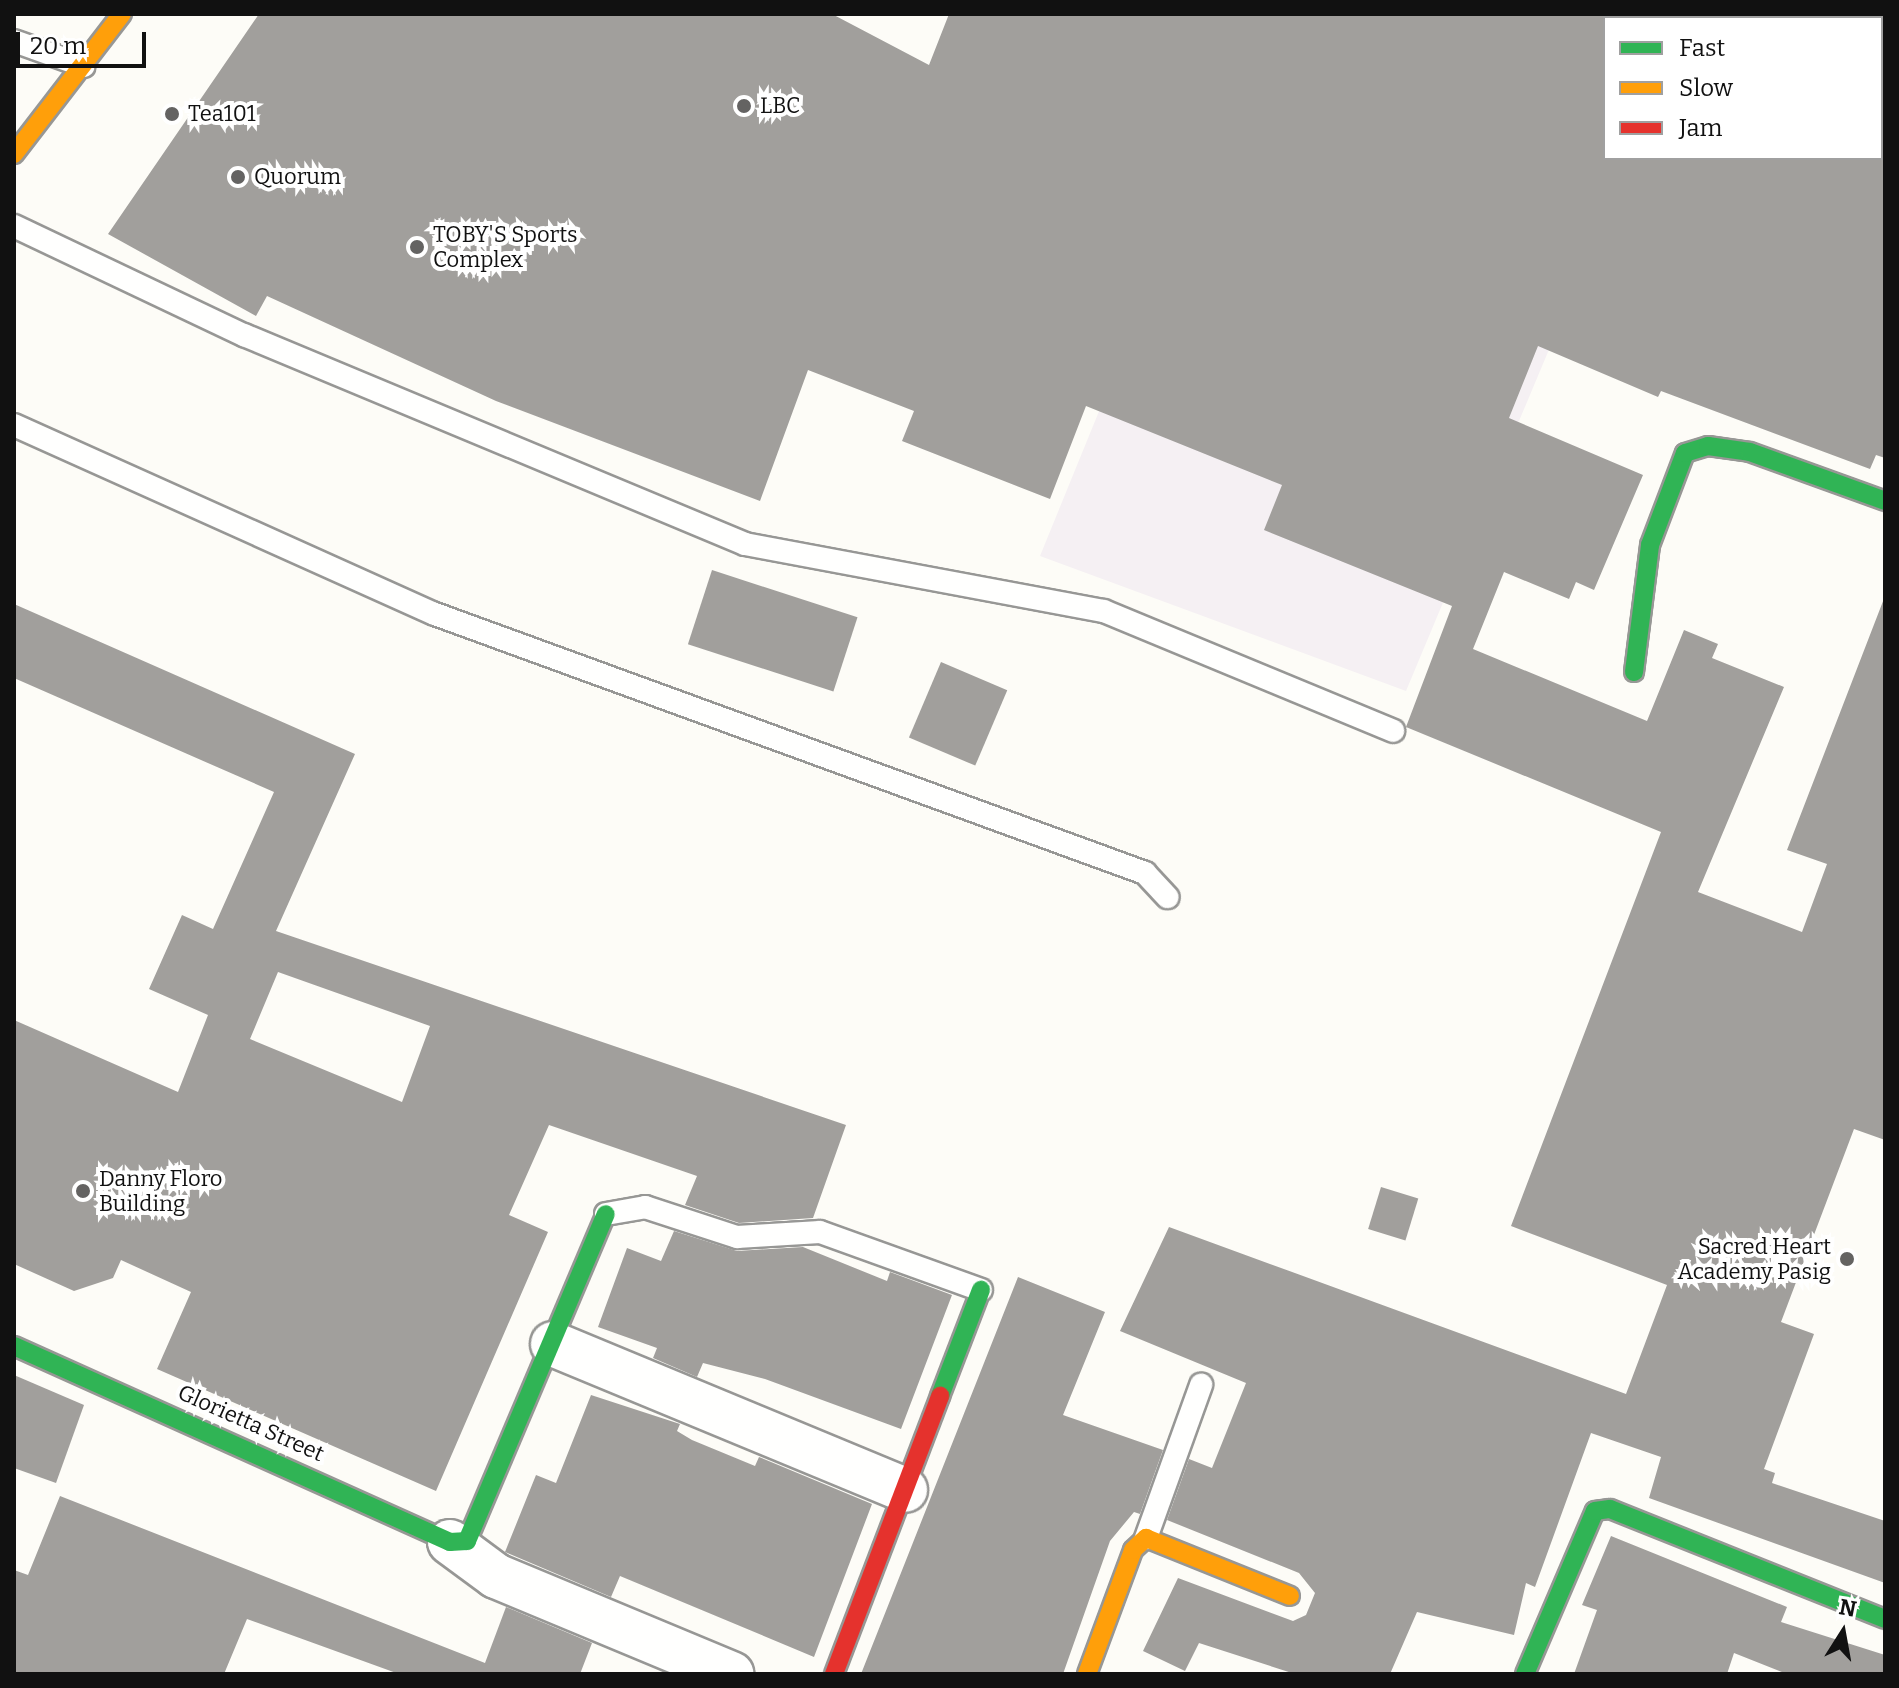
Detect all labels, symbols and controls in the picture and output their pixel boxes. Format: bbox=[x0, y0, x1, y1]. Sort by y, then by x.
scale bar bbox=[20, 16, 150, 66]
legend bbox=[1603, 16, 1883, 160]
text: 20 m bbox=[30, 32, 86, 60]
text: Fast bbox=[1679, 34, 1725, 62]
text: Slow bbox=[1679, 74, 1733, 102]
place label: LBC bbox=[760, 93, 800, 119]
marker: LBC bbox=[735, 97, 753, 115]
place label: Tea101 bbox=[188, 101, 256, 127]
marker: Tea101 bbox=[163, 105, 181, 123]
text: Jam bbox=[1679, 114, 1722, 142]
place label: Quorum bbox=[254, 164, 341, 190]
marker: Quorum bbox=[229, 168, 247, 186]
place label: TOBY'S Sports Complex bbox=[433, 221, 578, 272]
marker: TOBY'S Sports Complex bbox=[408, 238, 426, 256]
place label: Danny Floro Building bbox=[99, 1165, 223, 1216]
marker: Danny Floro Building bbox=[74, 1182, 92, 1200]
place label: Sacred Heart Academy Pasig bbox=[1678, 1233, 1831, 1284]
marker: Sacred Heart Academy Pasig bbox=[1838, 1250, 1856, 1268]
street label: Glorietta Street bbox=[174, 1379, 328, 1467]
north arrow bbox=[1803, 1592, 1883, 1672]
text: N bbox=[1837, 1593, 1859, 1623]

